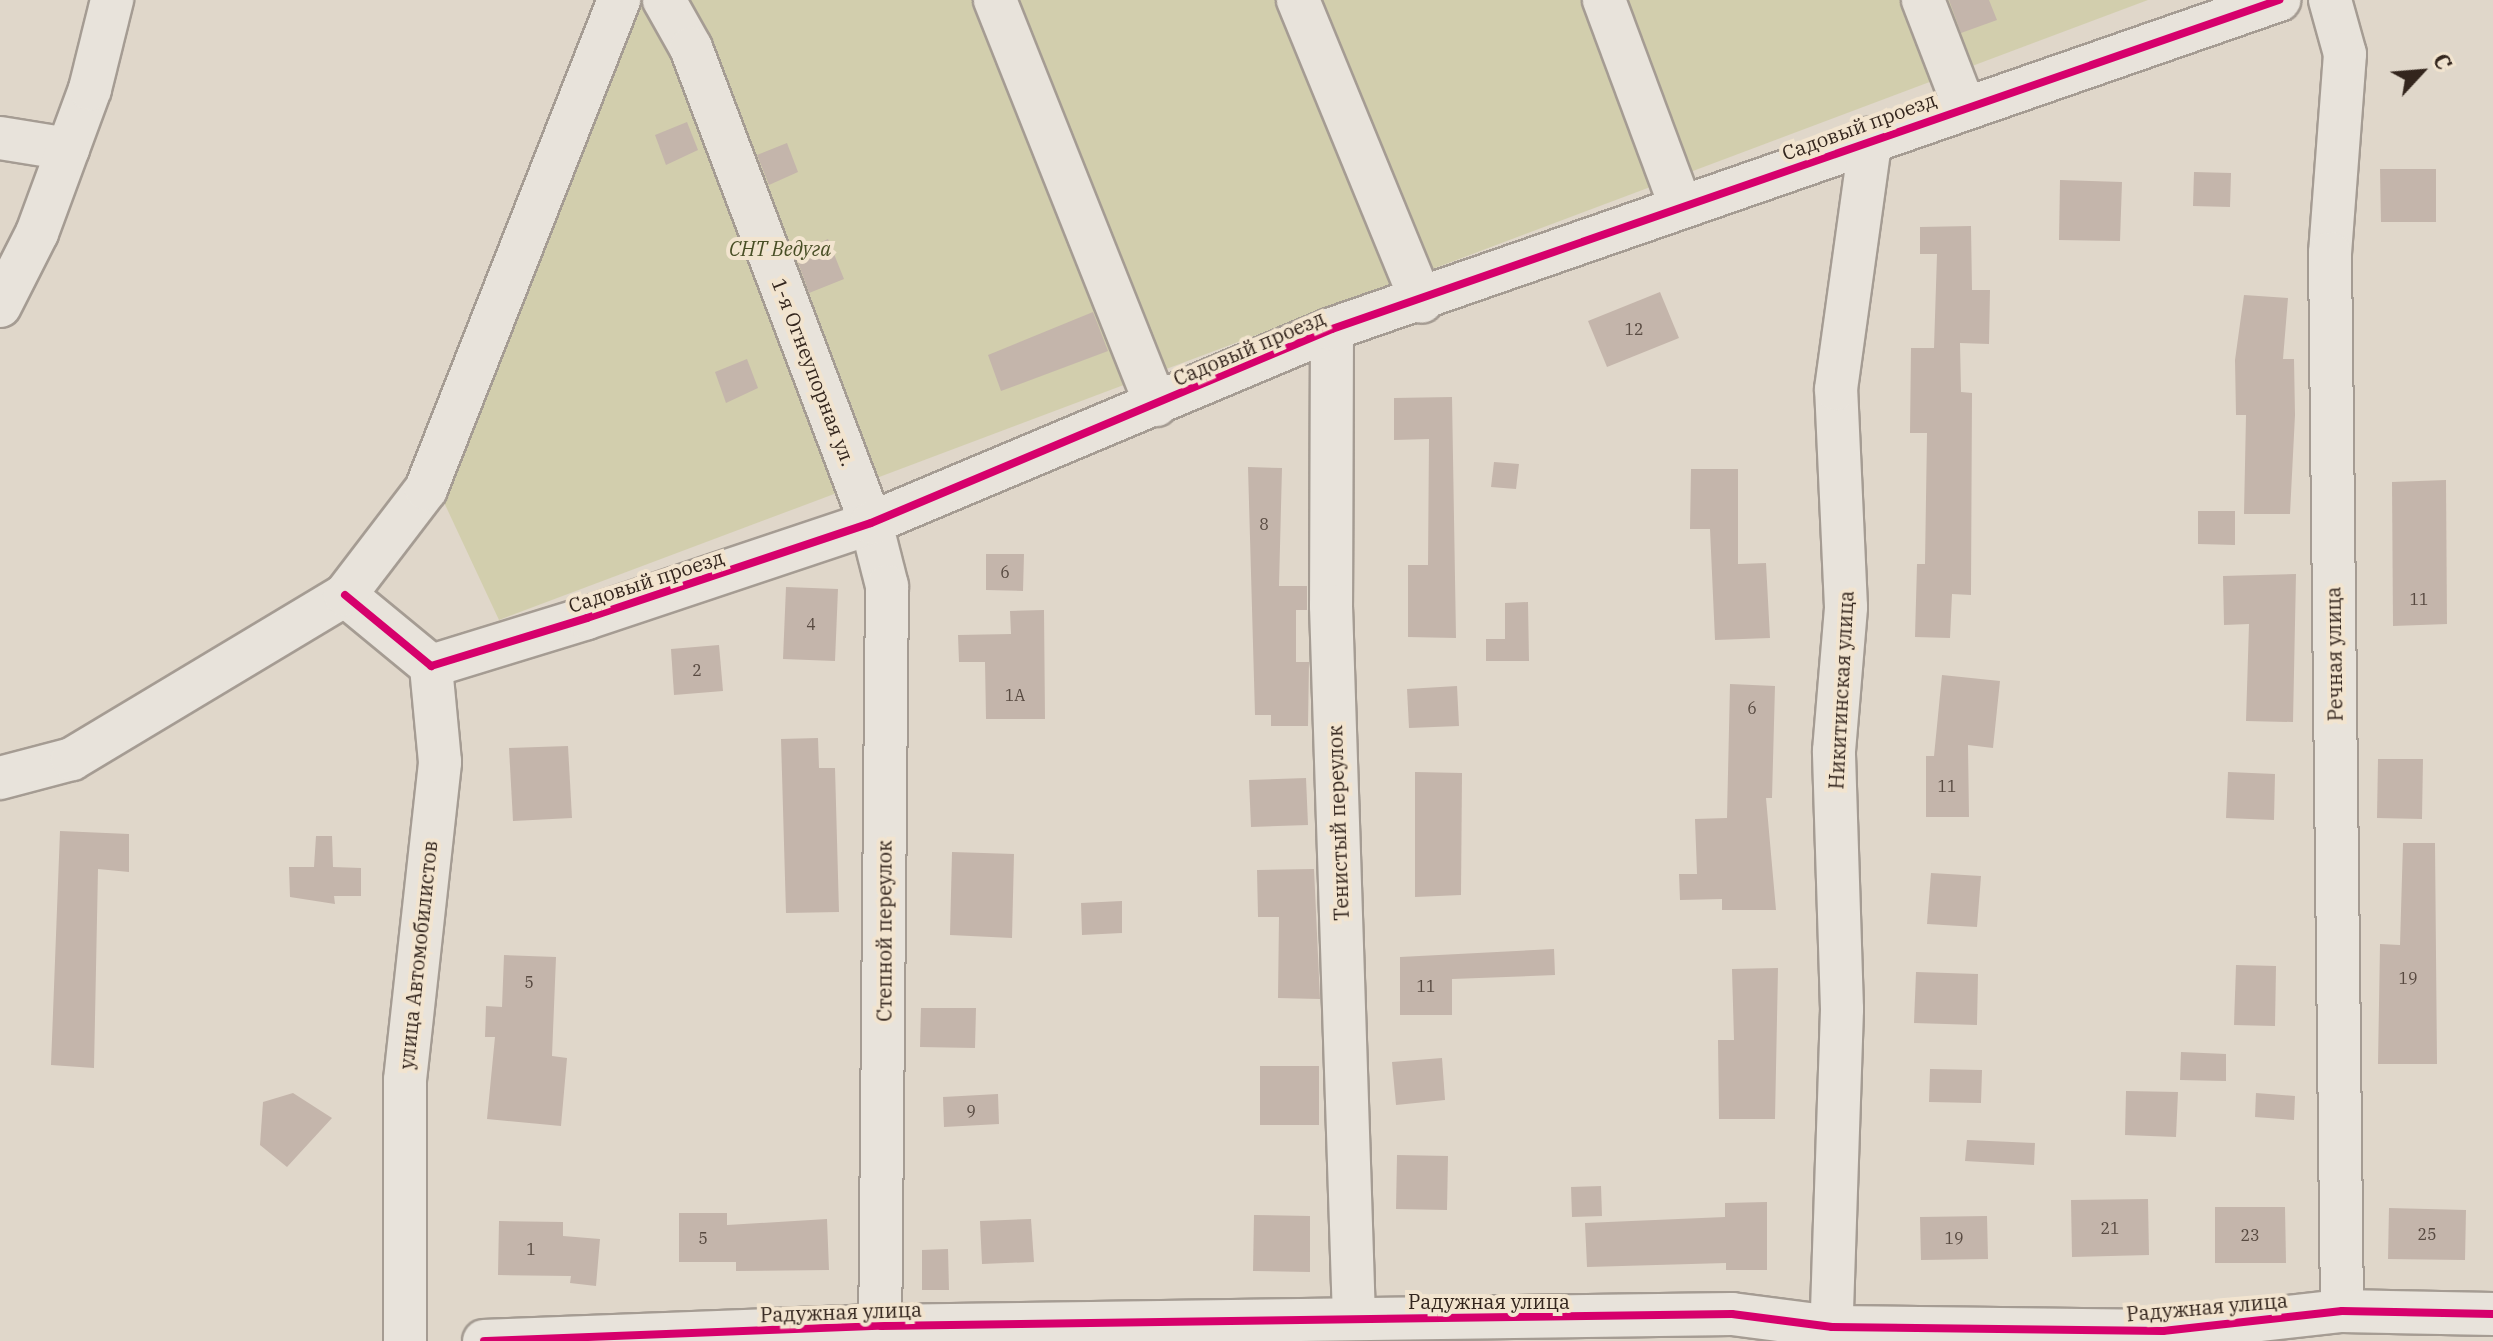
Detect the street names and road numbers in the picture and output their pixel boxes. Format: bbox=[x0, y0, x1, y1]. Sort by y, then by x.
street label: Садовый проезд bbox=[1779, 87, 1939, 165]
street label: 1-я Огнеупорная ул. bbox=[767, 275, 861, 469]
street label: Садовый проезд bbox=[1170, 305, 1328, 391]
street label: Садовый проезд bbox=[565, 545, 727, 617]
street label: Речная улица bbox=[2321, 586, 2347, 722]
street label: Никитинская улица bbox=[1824, 590, 1858, 790]
street label: Тенистый переулок bbox=[1323, 725, 1353, 921]
street label: улица Автомобилистов bbox=[394, 840, 442, 1070]
street label: Степной переулок bbox=[872, 840, 896, 1022]
street label: Радужная улица bbox=[2125, 1288, 2289, 1326]
street label: Радужная улица bbox=[1408, 1289, 1570, 1313]
street label: Радужная улица bbox=[760, 1297, 922, 1327]

